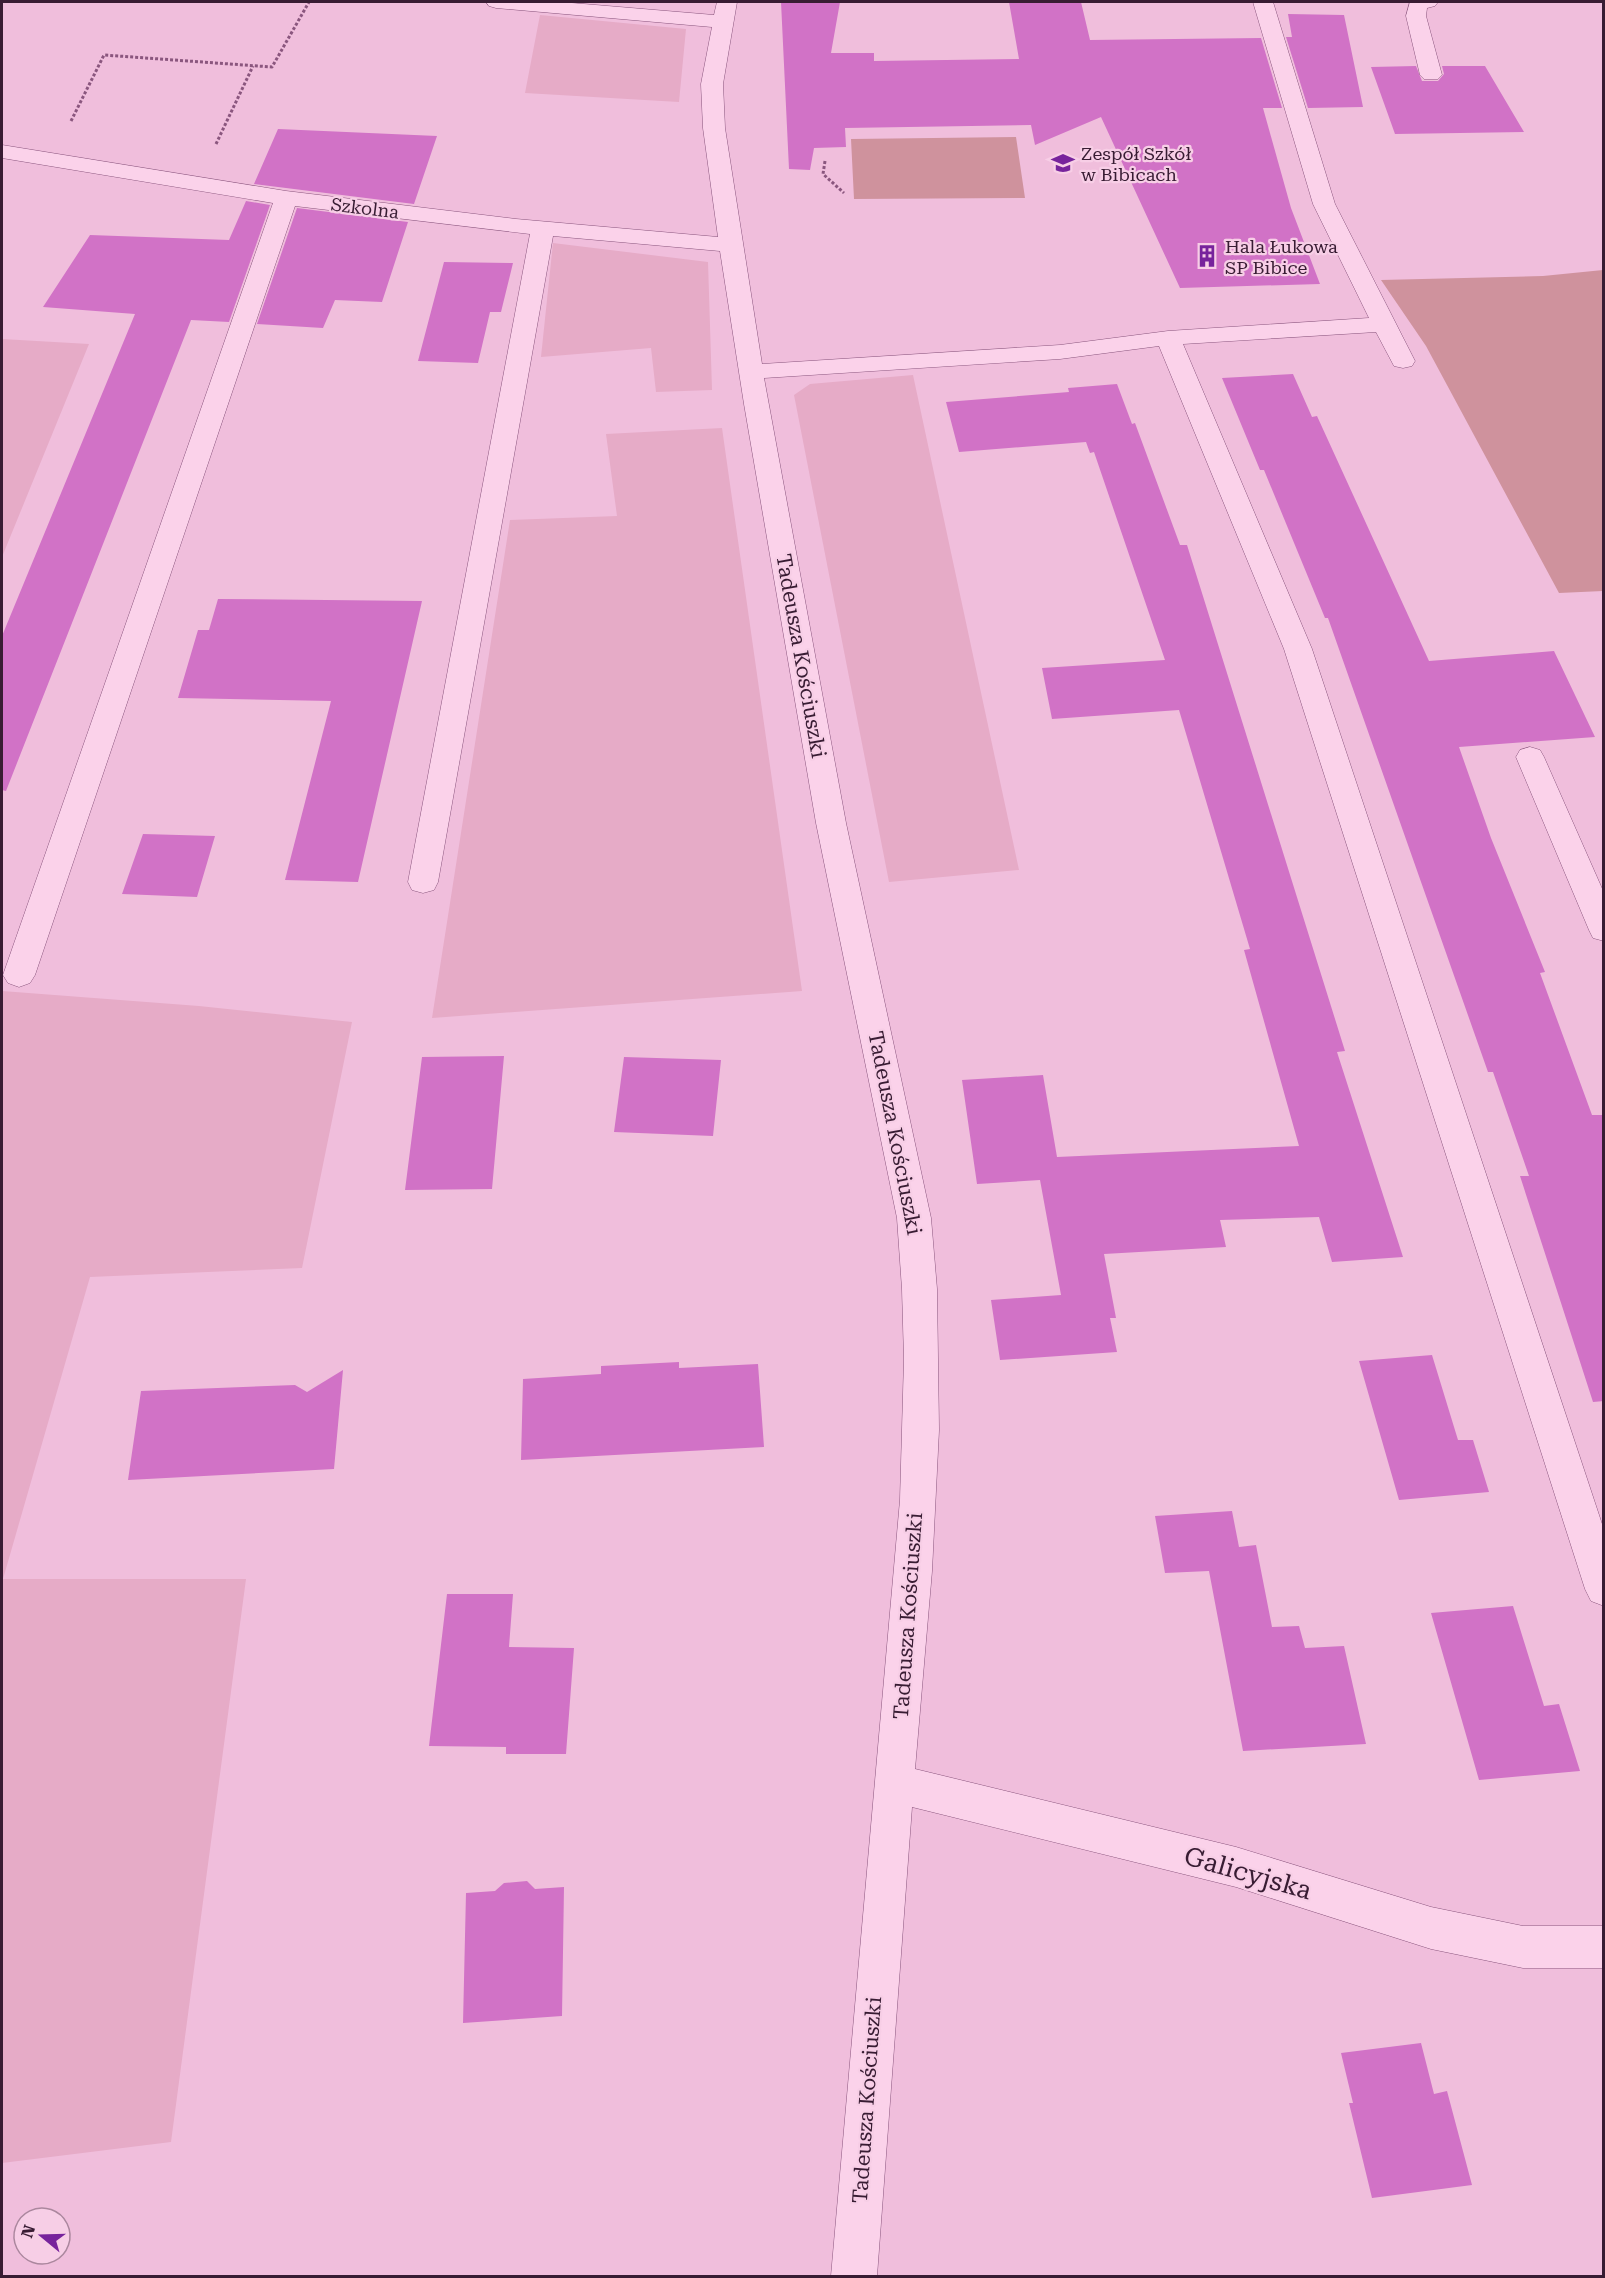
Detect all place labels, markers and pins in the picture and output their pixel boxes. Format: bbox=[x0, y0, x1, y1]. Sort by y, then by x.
place label: Zespół Szkół w Bibicach bbox=[1081, 143, 1191, 185]
school or university icon: Zespół Szkół w Bibicach bbox=[1050, 150, 1076, 176]
place label: Hala Łukowa SP Bibice bbox=[1225, 236, 1338, 278]
building icon: Hala Łukowa SP Bibice bbox=[1194, 243, 1220, 269]

